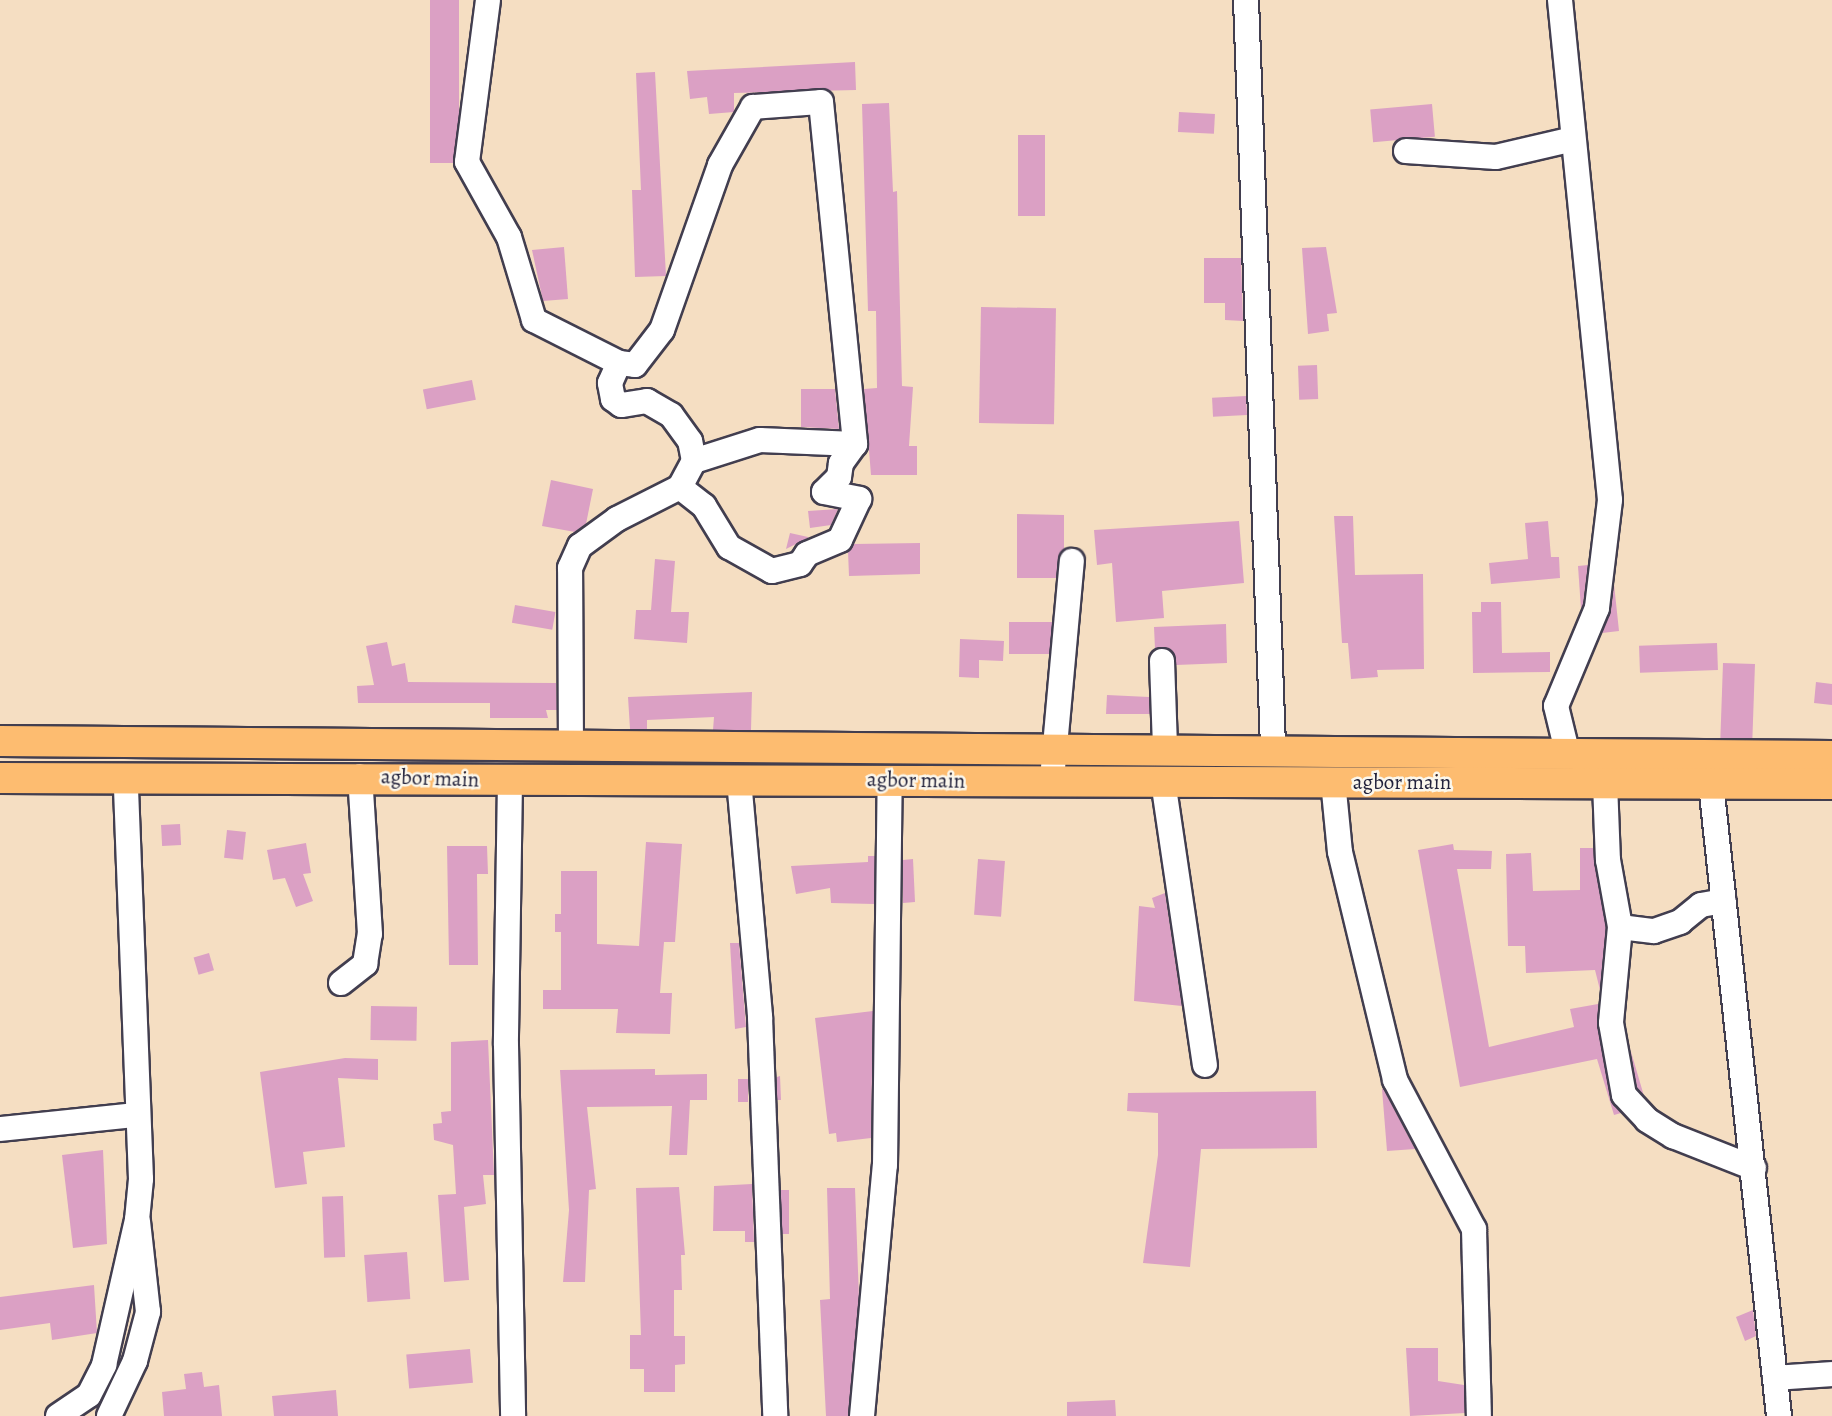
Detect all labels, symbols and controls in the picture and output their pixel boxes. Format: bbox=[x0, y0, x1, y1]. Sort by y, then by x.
street label: agbor main bbox=[380, 764, 480, 792]
street label: agbor main bbox=[867, 767, 965, 793]
street label: agbor main bbox=[1353, 769, 1451, 795]

